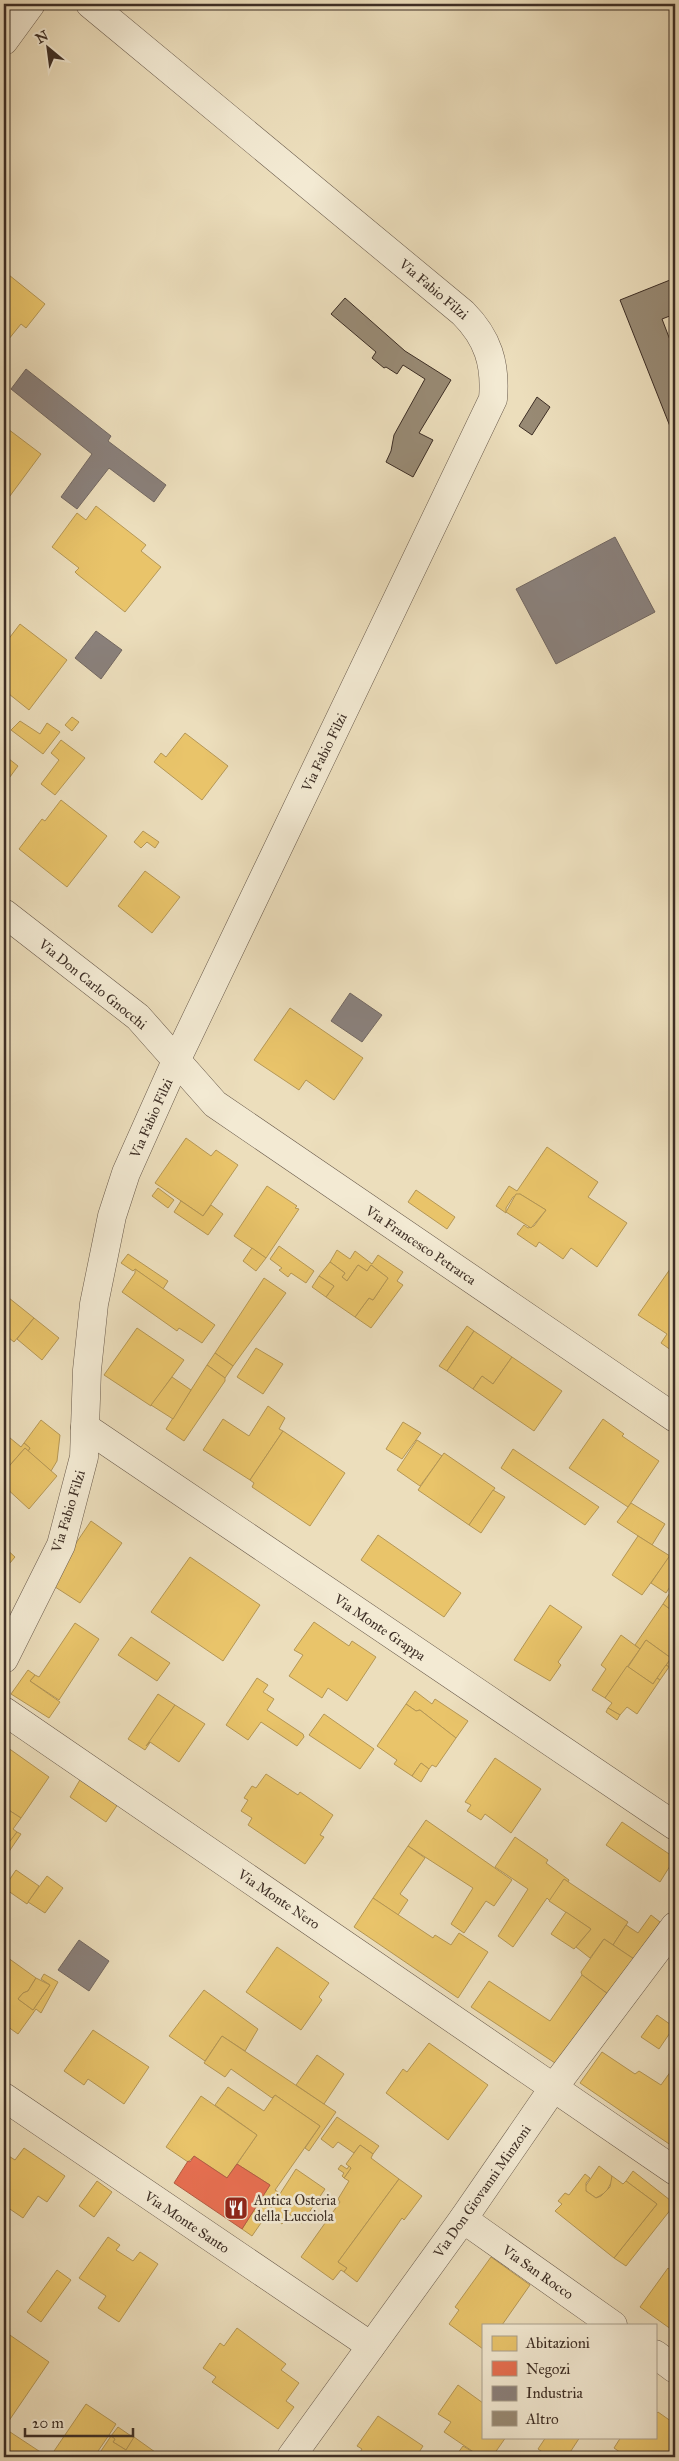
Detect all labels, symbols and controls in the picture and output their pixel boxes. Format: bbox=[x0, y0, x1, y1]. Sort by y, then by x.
north arrow bbox=[22, 22, 72, 72]
text: N bbox=[33, 27, 51, 47]
street label: Via Fabio Filzi bbox=[395, 255, 472, 323]
street label: Via Fabio Filzi bbox=[298, 710, 351, 795]
street label: Via Don Carlo Gnocchi bbox=[34, 935, 150, 1033]
street label: Via Fabio Filzi bbox=[126, 1076, 177, 1161]
street label: Via Francesco Petrarca bbox=[361, 1202, 479, 1289]
street label: Via Fabio Filzi bbox=[48, 1468, 89, 1555]
street label: Via Monte Grappa bbox=[330, 1590, 429, 1664]
street label: Via Monte Nero bbox=[234, 1865, 323, 1933]
street label: Via Don Giovanni Minzoni bbox=[430, 2122, 535, 2262]
street label: Via Monte Santo bbox=[140, 2187, 232, 2257]
place label: Antica Osteria della Lucciola bbox=[253, 2192, 336, 2225]
restaurant icon: Antica Osteria della Lucciola bbox=[223, 2195, 249, 2221]
street label: Via San Rocco bbox=[498, 2241, 577, 2303]
legend bbox=[482, 2324, 656, 2438]
text: Abitazioni bbox=[525, 2334, 590, 2352]
text: Negozi bbox=[526, 2360, 570, 2378]
text: Industria bbox=[526, 2384, 584, 2402]
scale bar bbox=[25, 2406, 132, 2438]
text: Altro bbox=[525, 2410, 559, 2428]
text: 20 m bbox=[32, 2414, 64, 2432]

